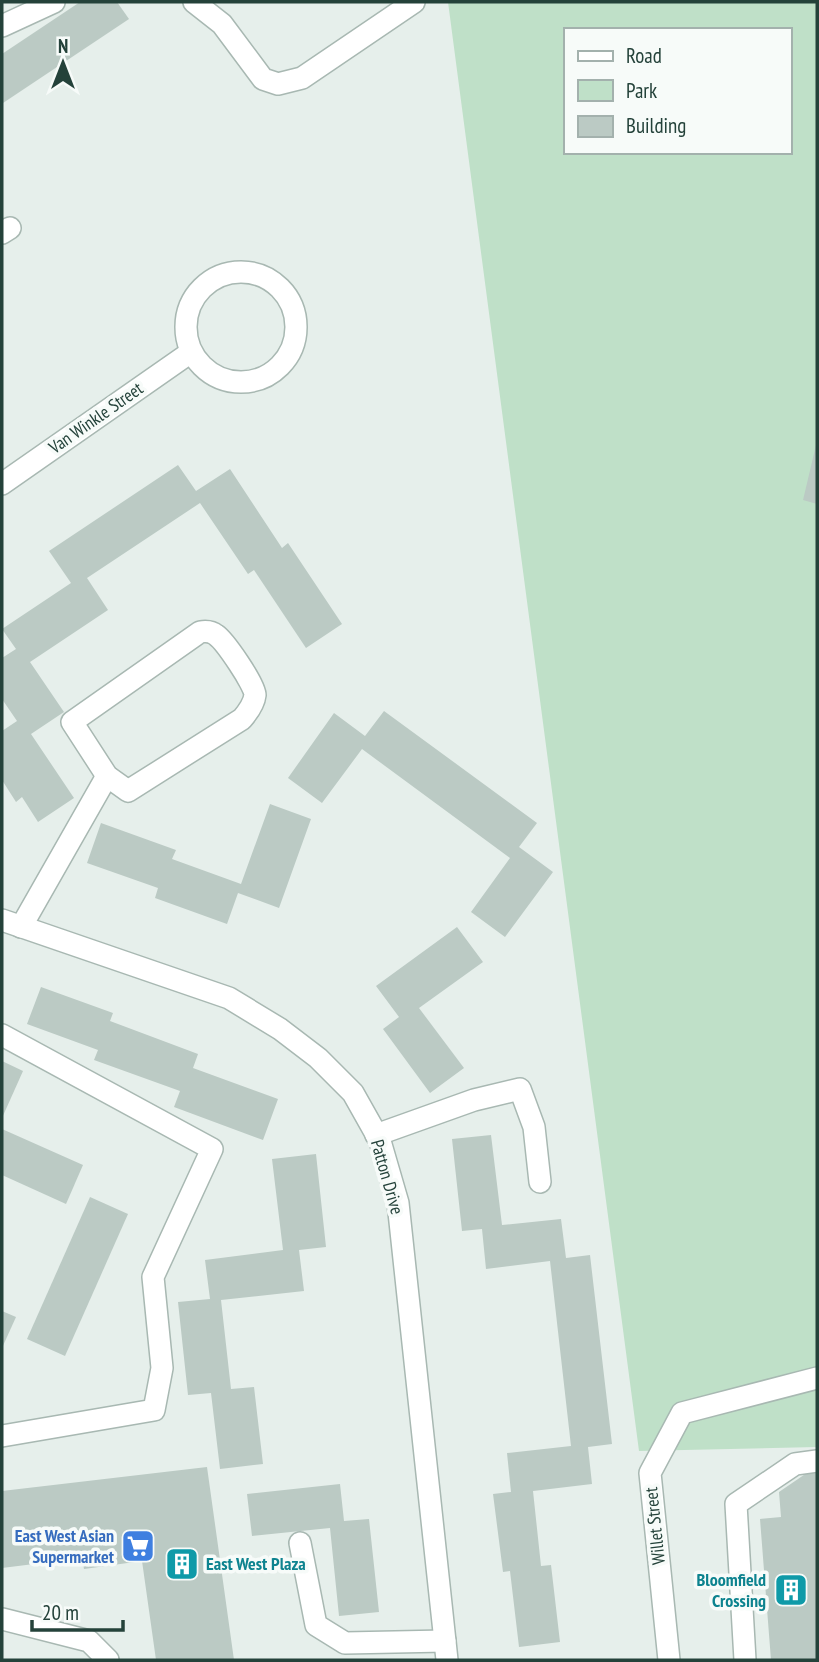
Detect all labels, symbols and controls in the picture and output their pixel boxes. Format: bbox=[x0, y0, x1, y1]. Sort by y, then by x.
north arrow bbox=[28, 28, 98, 98]
legend bbox=[564, 28, 791, 154]
text: N bbox=[58, 34, 68, 58]
text: Road bbox=[626, 42, 662, 69]
text: Park bbox=[626, 77, 657, 104]
text: Building bbox=[626, 112, 686, 139]
street label: Van Winkle Street bbox=[43, 377, 147, 459]
street label: Patton Drive bbox=[366, 1137, 409, 1217]
street label: Willet Street bbox=[639, 1486, 670, 1566]
place label: East West Asian Supermarket bbox=[15, 1524, 115, 1568]
supermarket icon: East West Asian Supermarket bbox=[119, 1527, 157, 1565]
building icon: East West Plaza bbox=[163, 1545, 201, 1583]
place label: East West Plaza bbox=[206, 1552, 306, 1575]
place label: Bloomfield Crossing bbox=[696, 1568, 766, 1612]
building icon: Bloomfield Crossing bbox=[772, 1571, 810, 1609]
scale bar bbox=[32, 1588, 122, 1632]
text: 20 m bbox=[42, 1599, 79, 1626]

